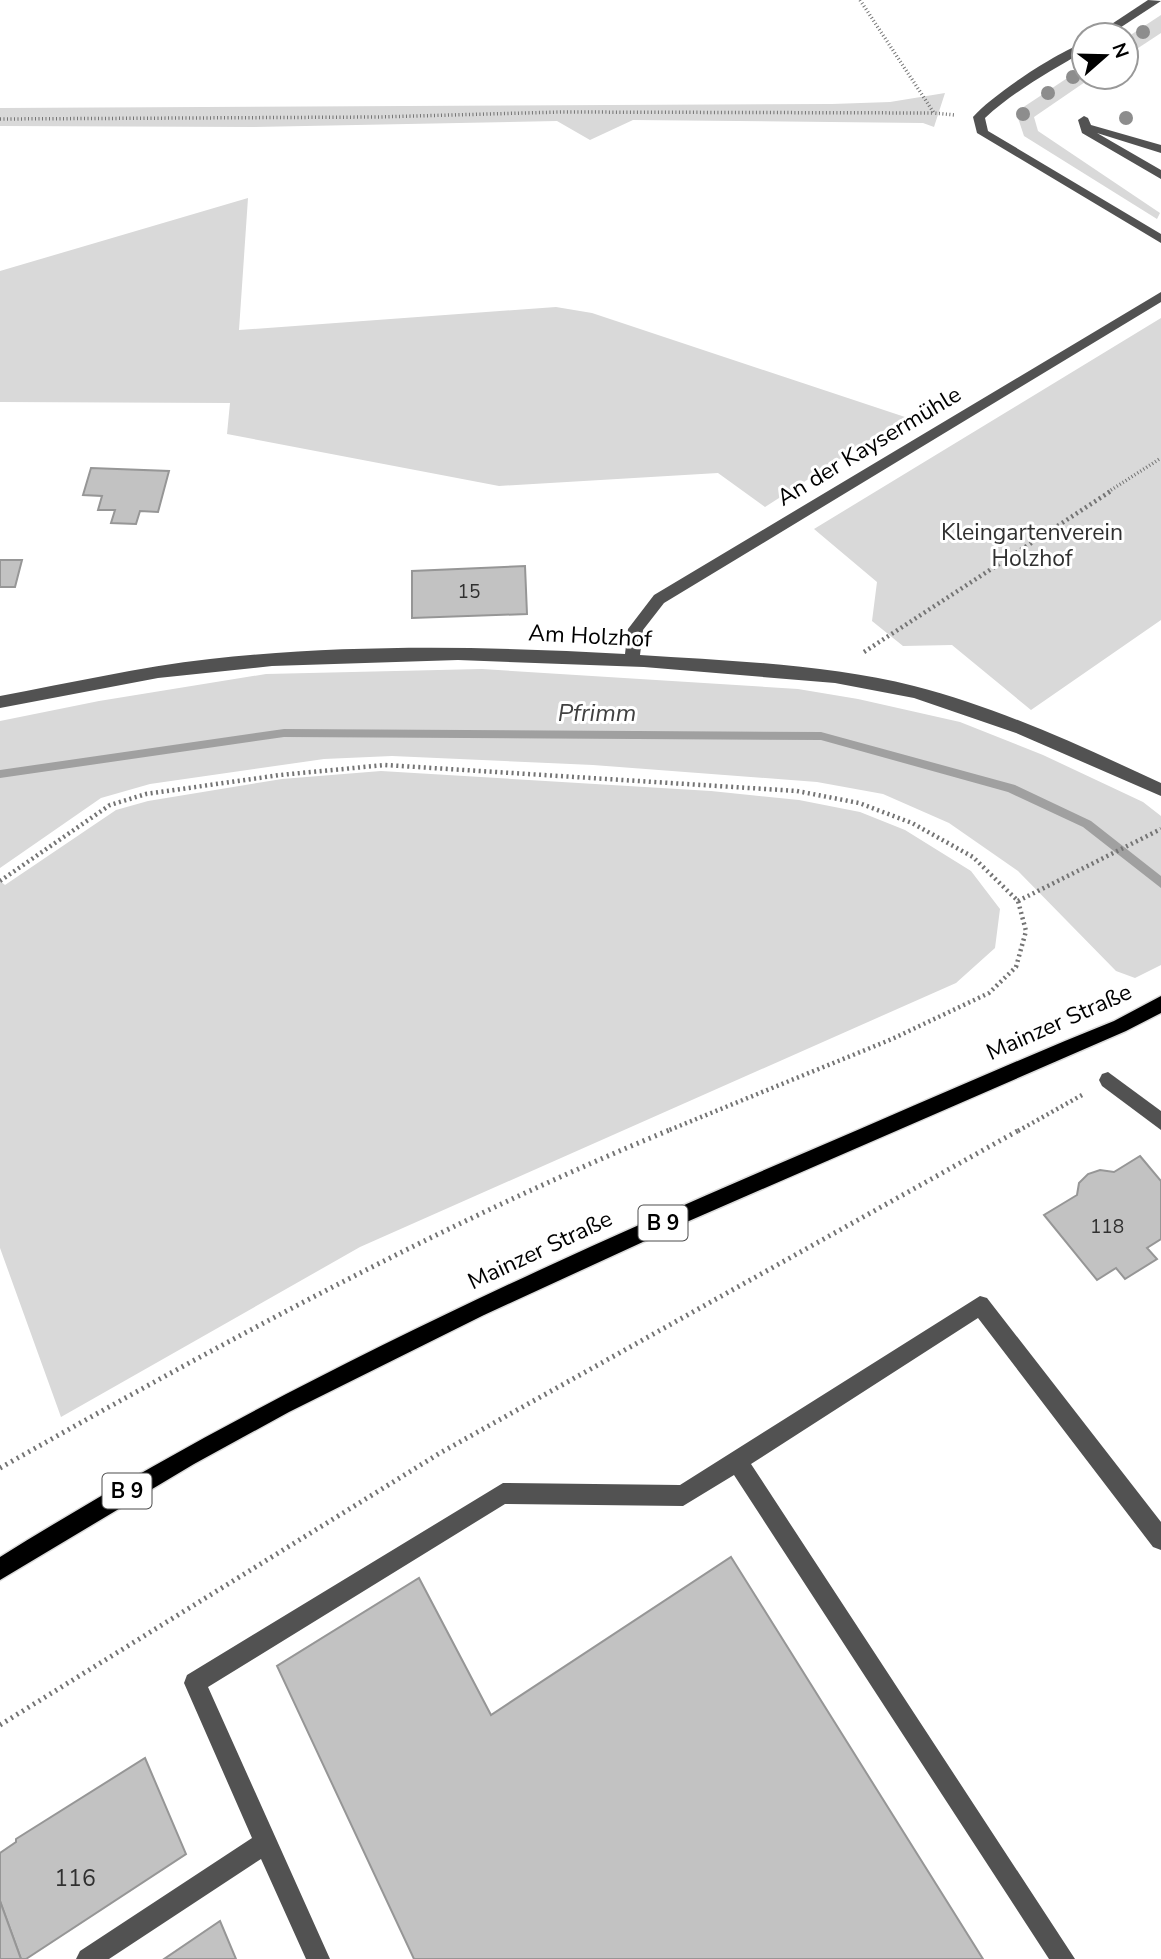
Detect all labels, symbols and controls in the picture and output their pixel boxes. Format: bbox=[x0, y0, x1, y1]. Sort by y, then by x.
north arrow bbox=[1070, 21, 1140, 91]
text: N bbox=[1105, 39, 1135, 62]
street label: An der Kaysermühle bbox=[771, 379, 967, 513]
park label: Kleingartenverein Holzhof bbox=[941, 517, 1123, 574]
house number: 15 bbox=[458, 579, 480, 605]
street label: Am Holzhof bbox=[528, 617, 653, 655]
water label: Pfrimm bbox=[558, 697, 636, 729]
street label: Mainzer Straße bbox=[981, 976, 1137, 1068]
street label: Mainzer Straße bbox=[463, 1203, 617, 1297]
road number: B 9 bbox=[638, 1206, 688, 1240]
house number: 118 bbox=[1090, 1214, 1124, 1240]
road number: B 9 bbox=[102, 1474, 152, 1508]
house number: 116 bbox=[54, 1863, 96, 1894]

